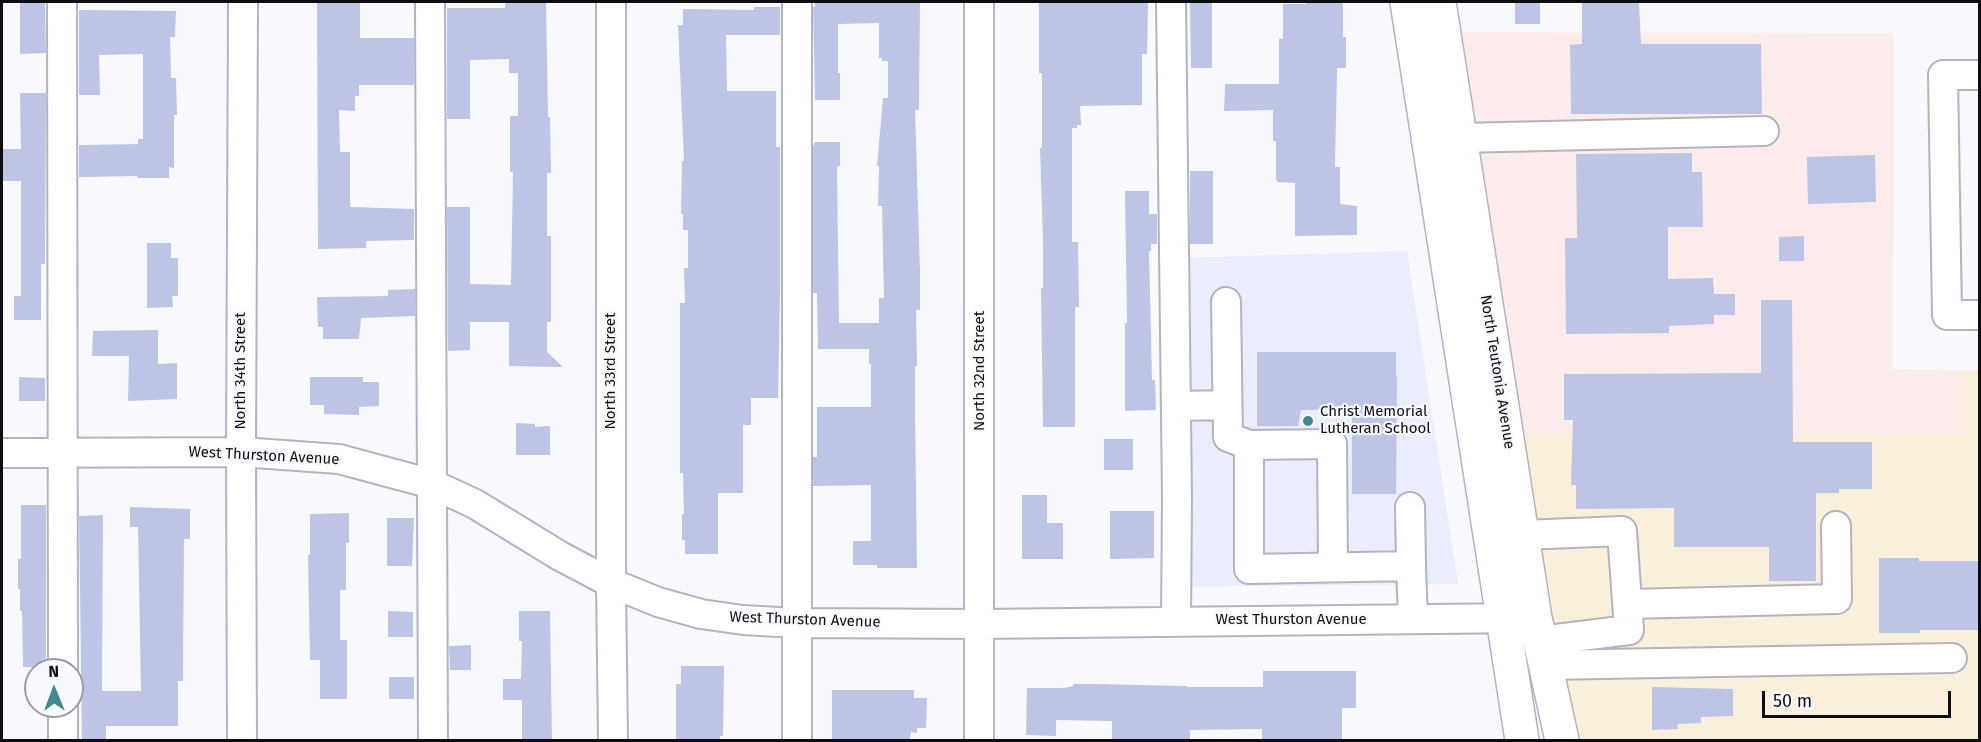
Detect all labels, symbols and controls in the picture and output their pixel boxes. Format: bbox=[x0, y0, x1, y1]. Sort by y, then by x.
street label: North Teutonia Avenue bbox=[1476, 294, 1518, 450]
street label: North 32nd Street bbox=[971, 311, 989, 431]
street label: North 34th Street bbox=[232, 312, 250, 430]
street label: North 33rd Street bbox=[602, 313, 620, 429]
place label: Christ Memorial Lutheran School bbox=[1320, 403, 1431, 438]
marker: Christ Memorial Lutheran School bbox=[1301, 414, 1315, 428]
street label: West Thurston Avenue bbox=[188, 443, 340, 469]
street label: West Thurston Avenue bbox=[729, 608, 881, 632]
street label: West Thurston Avenue bbox=[1215, 611, 1367, 629]
north arrow bbox=[24, 658, 84, 718]
text: N bbox=[48, 662, 59, 681]
scale bar bbox=[1765, 679, 1954, 717]
text: 50 m bbox=[1773, 690, 1812, 712]

